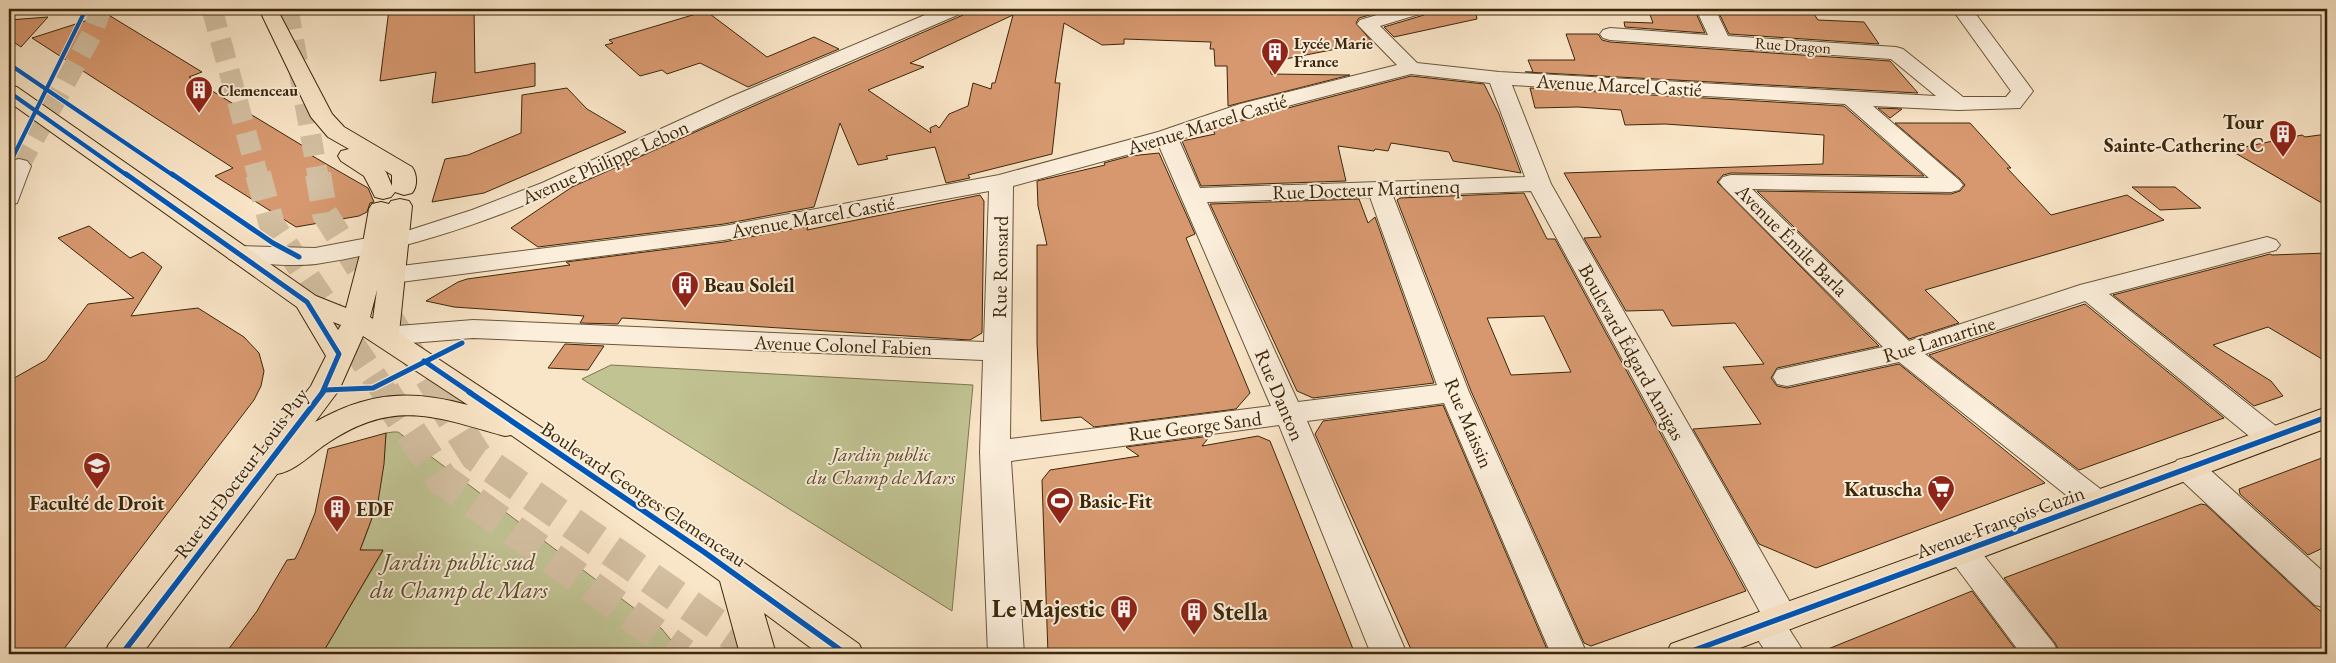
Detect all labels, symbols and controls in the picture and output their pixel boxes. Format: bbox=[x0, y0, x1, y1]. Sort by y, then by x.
street label: Rue Dragon bbox=[1754, 32, 1832, 59]
place label: Lycée Marie France bbox=[1294, 33, 1373, 72]
building icon: Lycée Marie France bbox=[1260, 37, 1290, 76]
street label: Avenue Marcel Castié bbox=[1535, 68, 1703, 102]
building icon: Clemenceau bbox=[184, 75, 214, 114]
place label: Clemenceau bbox=[218, 80, 298, 101]
street label: Avenue Marcel Castié bbox=[1123, 87, 1290, 161]
place label: Tour Sainte-Catherine C bbox=[2104, 109, 2265, 158]
street label: Avenue Philippe Lebon bbox=[517, 113, 693, 211]
building icon: Tour Sainte-Catherine C bbox=[2268, 119, 2298, 158]
street label: Rue Docteur Martinenq bbox=[1272, 173, 1461, 205]
street label: Avenue Émile Barla bbox=[1729, 177, 1854, 302]
street label: Avenue Marcel Castié bbox=[728, 190, 897, 244]
street label: Rue Ronsard bbox=[986, 215, 1014, 319]
street label: Boulevard Édgard Amigas bbox=[1573, 259, 1691, 445]
building icon: Beau Soleil bbox=[670, 270, 700, 309]
place label: Beau Soleil bbox=[704, 272, 795, 298]
street label: Rue Lamartine bbox=[1880, 310, 1998, 368]
street label: Avenue Colonel Fabien bbox=[752, 329, 933, 361]
street label: Rue Danton bbox=[1249, 345, 1311, 445]
street label: Rue Maissin bbox=[1438, 374, 1500, 472]
street label: Rue du Docteur Louis Puy bbox=[168, 382, 314, 564]
street label: Rue George Sand bbox=[1127, 405, 1264, 447]
street label: Boulevard Georges Clemenceau bbox=[536, 415, 752, 573]
park label: Jardin public du Champ de Mars bbox=[807, 441, 956, 490]
school or university icon: Faculté de Droit bbox=[82, 451, 112, 490]
supermarket icon: Katuscha bbox=[1926, 474, 1956, 513]
place label: Katuscha bbox=[1844, 476, 1922, 502]
street label: Avenue François Cuzin bbox=[1911, 479, 2088, 565]
sports icon: Basic-Fit bbox=[1045, 486, 1075, 525]
place label: Basic-Fit bbox=[1079, 488, 1153, 514]
place label: Faculté de Droit bbox=[29, 490, 165, 516]
building icon: EDF bbox=[322, 494, 352, 533]
place label: EDF bbox=[356, 496, 394, 522]
park label: Jardin public sud du Champ de Mars bbox=[370, 546, 548, 605]
place label: Le Majestic bbox=[992, 593, 1105, 625]
building icon: Le Majestic bbox=[1109, 594, 1139, 633]
place label: Stella bbox=[1213, 596, 1269, 627]
building icon: Stella bbox=[1179, 597, 1209, 636]

